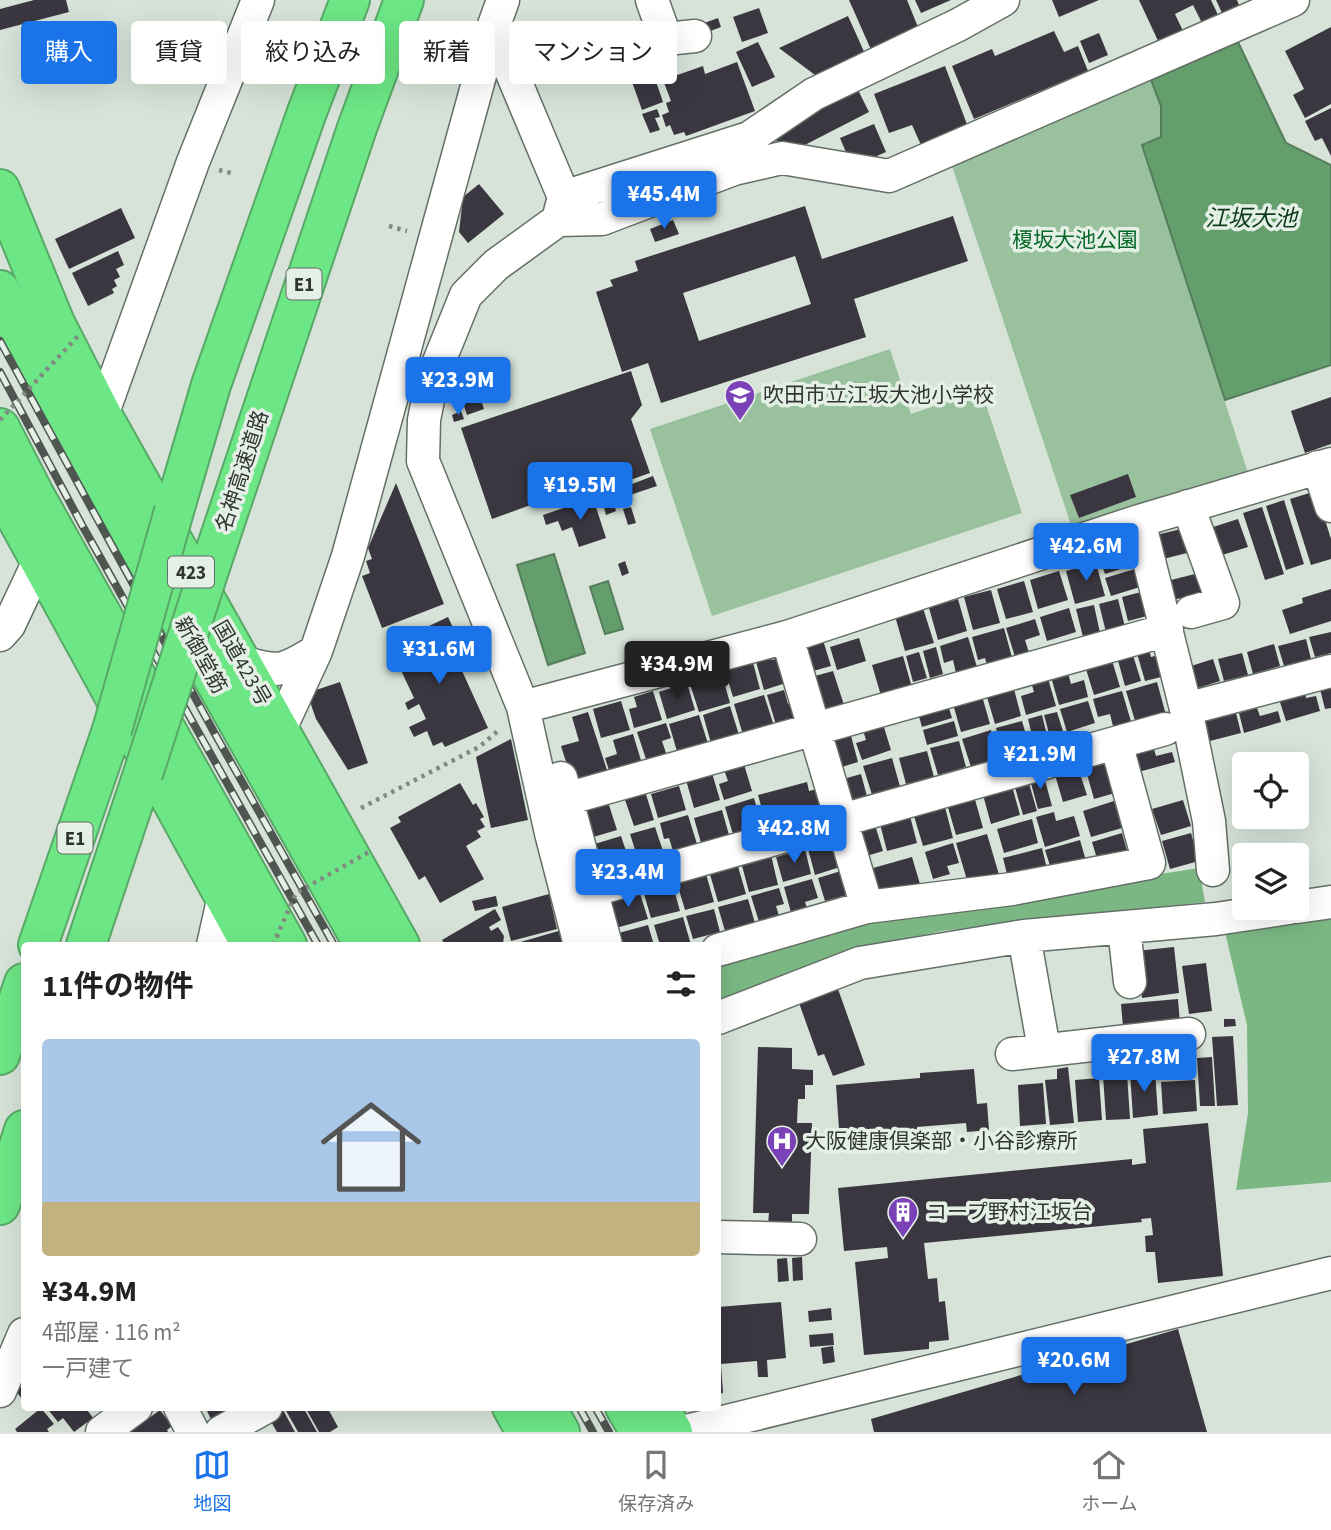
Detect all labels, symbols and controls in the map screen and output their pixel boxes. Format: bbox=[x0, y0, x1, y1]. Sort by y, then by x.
chip: 購入 bbox=[21, 21, 117, 84]
chip: 賃貸 bbox=[131, 21, 227, 84]
chip: 絞り込み bbox=[241, 21, 385, 84]
chip: 新着 bbox=[399, 21, 495, 84]
chip: マンション bbox=[509, 21, 677, 84]
pin: ¥45.4M bbox=[607, 172, 721, 231]
text: ¥45.4M bbox=[627, 177, 701, 210]
water label: 江坂大池 bbox=[1205, 202, 1299, 235]
park label: 榎坂大池公園 bbox=[1012, 225, 1138, 255]
road number: E1 bbox=[286, 268, 322, 300]
pin: ¥23.9M bbox=[401, 358, 515, 417]
text: ¥23.9M bbox=[421, 363, 495, 396]
school or university icon: 吹田市立江坂大池小学校 bbox=[723, 378, 757, 422]
place label: 吹田市立江坂大池小学校 bbox=[763, 380, 994, 410]
street label: 名神高速道路 bbox=[208, 406, 276, 536]
pin: ¥19.5M bbox=[523, 462, 637, 522]
text: ¥19.5M bbox=[543, 468, 617, 501]
pin: ¥42.6M bbox=[1029, 524, 1143, 583]
text: ¥42.6M bbox=[1049, 529, 1123, 562]
road number: 423 bbox=[168, 556, 214, 587]
street label: 新御堂筋 bbox=[168, 611, 234, 699]
street label: 国道423号 bbox=[205, 615, 279, 711]
pin: ¥31.6M bbox=[382, 626, 496, 686]
text: ¥31.6M bbox=[402, 632, 476, 665]
pin: ¥34.9M bbox=[620, 642, 734, 701]
text: ¥34.9M bbox=[640, 647, 714, 680]
pin: ¥21.9M bbox=[983, 732, 1097, 791]
text: ¥21.9M bbox=[1003, 737, 1077, 770]
map controls bbox=[1232, 752, 1309, 920]
button: locate bbox=[1232, 752, 1309, 829]
pin: ¥42.8M bbox=[737, 806, 851, 865]
text: ¥42.8M bbox=[757, 811, 831, 844]
road number: E1 bbox=[57, 822, 92, 853]
button: layers bbox=[1232, 843, 1309, 920]
pin: ¥23.4M bbox=[571, 850, 685, 909]
text: ¥23.4M bbox=[591, 855, 665, 888]
text: 11件の物件 bbox=[42, 965, 194, 1008]
icon: filters bbox=[662, 965, 700, 1003]
pin: ¥27.8M bbox=[1087, 1034, 1201, 1094]
text: ¥27.8M bbox=[1107, 1040, 1181, 1073]
icon: home bbox=[308, 1084, 434, 1210]
hospital icon: 大阪健康倶楽部・小谷診療所 bbox=[765, 1124, 799, 1168]
place label: 大阪健康倶楽部・小谷診療所 bbox=[805, 1126, 1078, 1156]
building icon: コープ野村江坂台 bbox=[886, 1195, 920, 1239]
place label: コープ野村江坂台 bbox=[926, 1197, 1093, 1227]
text: ¥34.9M bbox=[42, 1270, 137, 1313]
text: 4部屋 · 116 m² bbox=[42, 1316, 181, 1349]
pin: ¥20.6M bbox=[1017, 1338, 1131, 1397]
text: ¥20.6M bbox=[1037, 1343, 1111, 1376]
text: 一戸建て bbox=[42, 1352, 134, 1385]
tab: 地図 bbox=[193, 1446, 231, 1518]
tab: 保存済み bbox=[618, 1446, 694, 1518]
tab: ホーム bbox=[1081, 1446, 1138, 1518]

